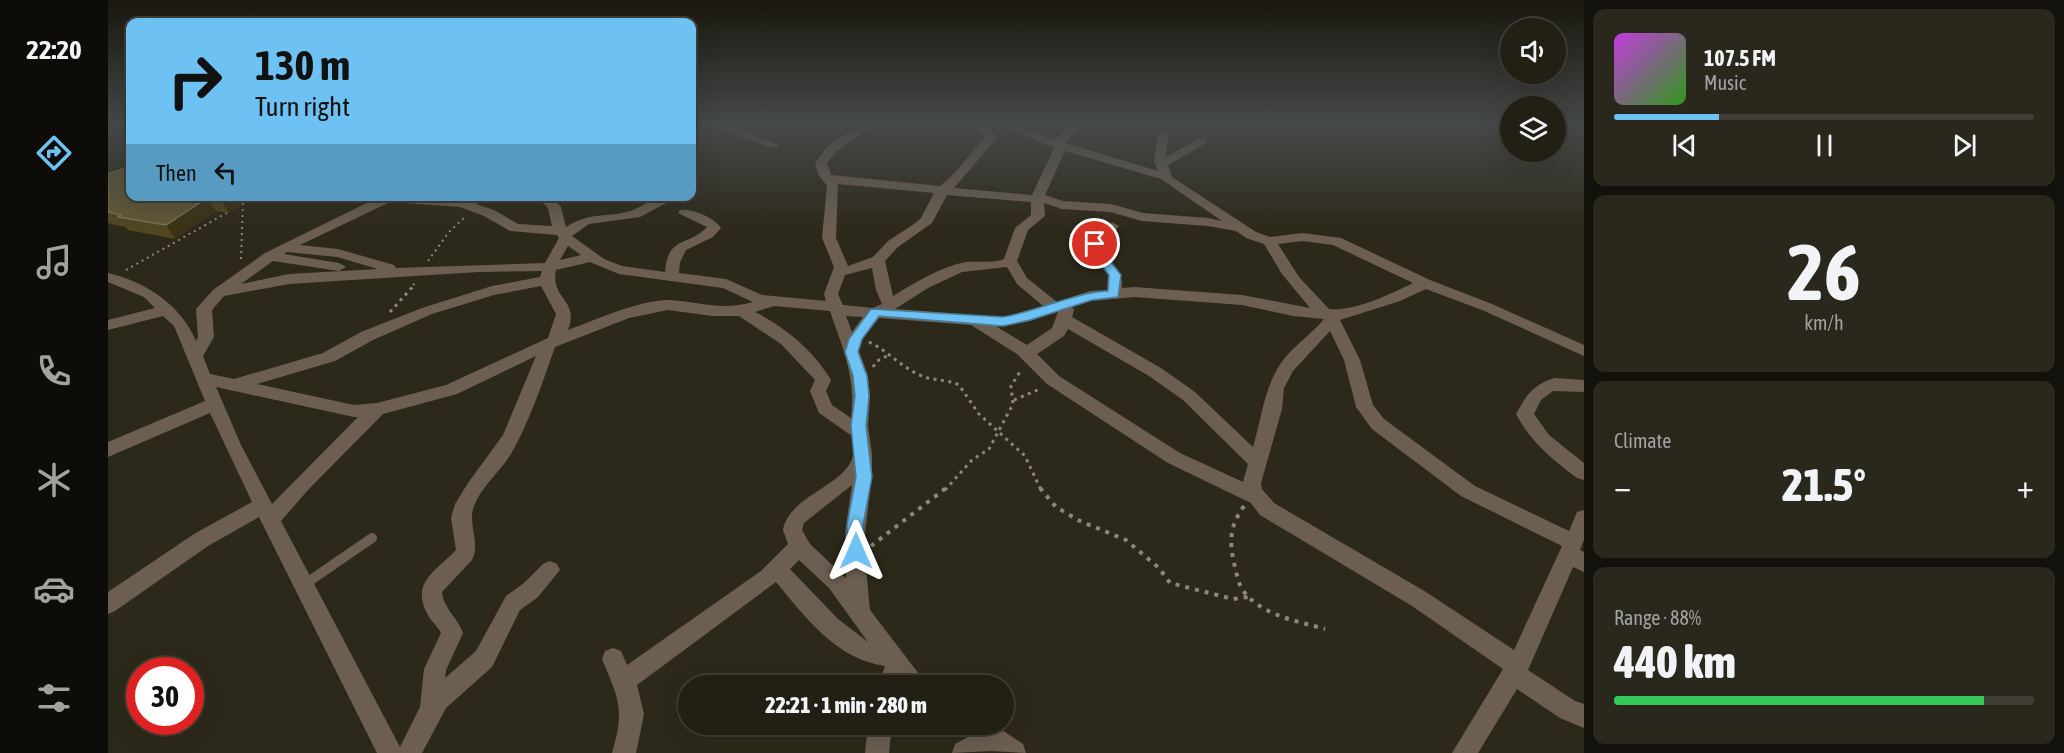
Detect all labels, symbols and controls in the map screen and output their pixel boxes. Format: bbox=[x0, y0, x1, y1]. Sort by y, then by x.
map controls bbox=[1500, 18, 1566, 162]
button: sound bbox=[1500, 18, 1566, 84]
text: 22:20 bbox=[26, 34, 82, 65]
text: 130 m bbox=[255, 41, 350, 89]
icon: right bbox=[156, 42, 234, 120]
text: 107.5 FM bbox=[1704, 45, 1776, 71]
text: Music bbox=[1704, 71, 1746, 94]
text: Turn right bbox=[255, 91, 350, 122]
button: layers bbox=[1500, 96, 1566, 162]
icon: previous bbox=[1668, 129, 1701, 162]
icon: pause bbox=[1808, 129, 1841, 162]
icon: next bbox=[1948, 129, 1981, 162]
icon: directions bbox=[33, 132, 75, 174]
icon: left bbox=[209, 156, 242, 189]
text: Then bbox=[156, 160, 197, 186]
pin bbox=[1069, 218, 1120, 269]
icon: arrive bbox=[1078, 227, 1111, 260]
text: 26 bbox=[1787, 227, 1861, 317]
icon: music bbox=[33, 241, 75, 283]
text: km/h bbox=[1804, 311, 1844, 334]
icon: phone bbox=[33, 350, 75, 392]
text: Climate bbox=[1614, 429, 1671, 452]
icon: climate bbox=[33, 459, 75, 501]
text: 21.5° bbox=[1782, 459, 1866, 511]
text: − bbox=[1614, 467, 1631, 505]
text: + bbox=[2017, 467, 2034, 505]
position arrow bbox=[824, 519, 888, 583]
icon: car bbox=[33, 568, 75, 610]
text: Range · 88% bbox=[1614, 606, 1701, 629]
text: 440 km bbox=[1614, 636, 1736, 688]
speed limit sign: 30 bbox=[126, 657, 204, 735]
icon: filters bbox=[33, 677, 75, 719]
text: 22:21 · 1 min · 280 m bbox=[765, 692, 927, 718]

